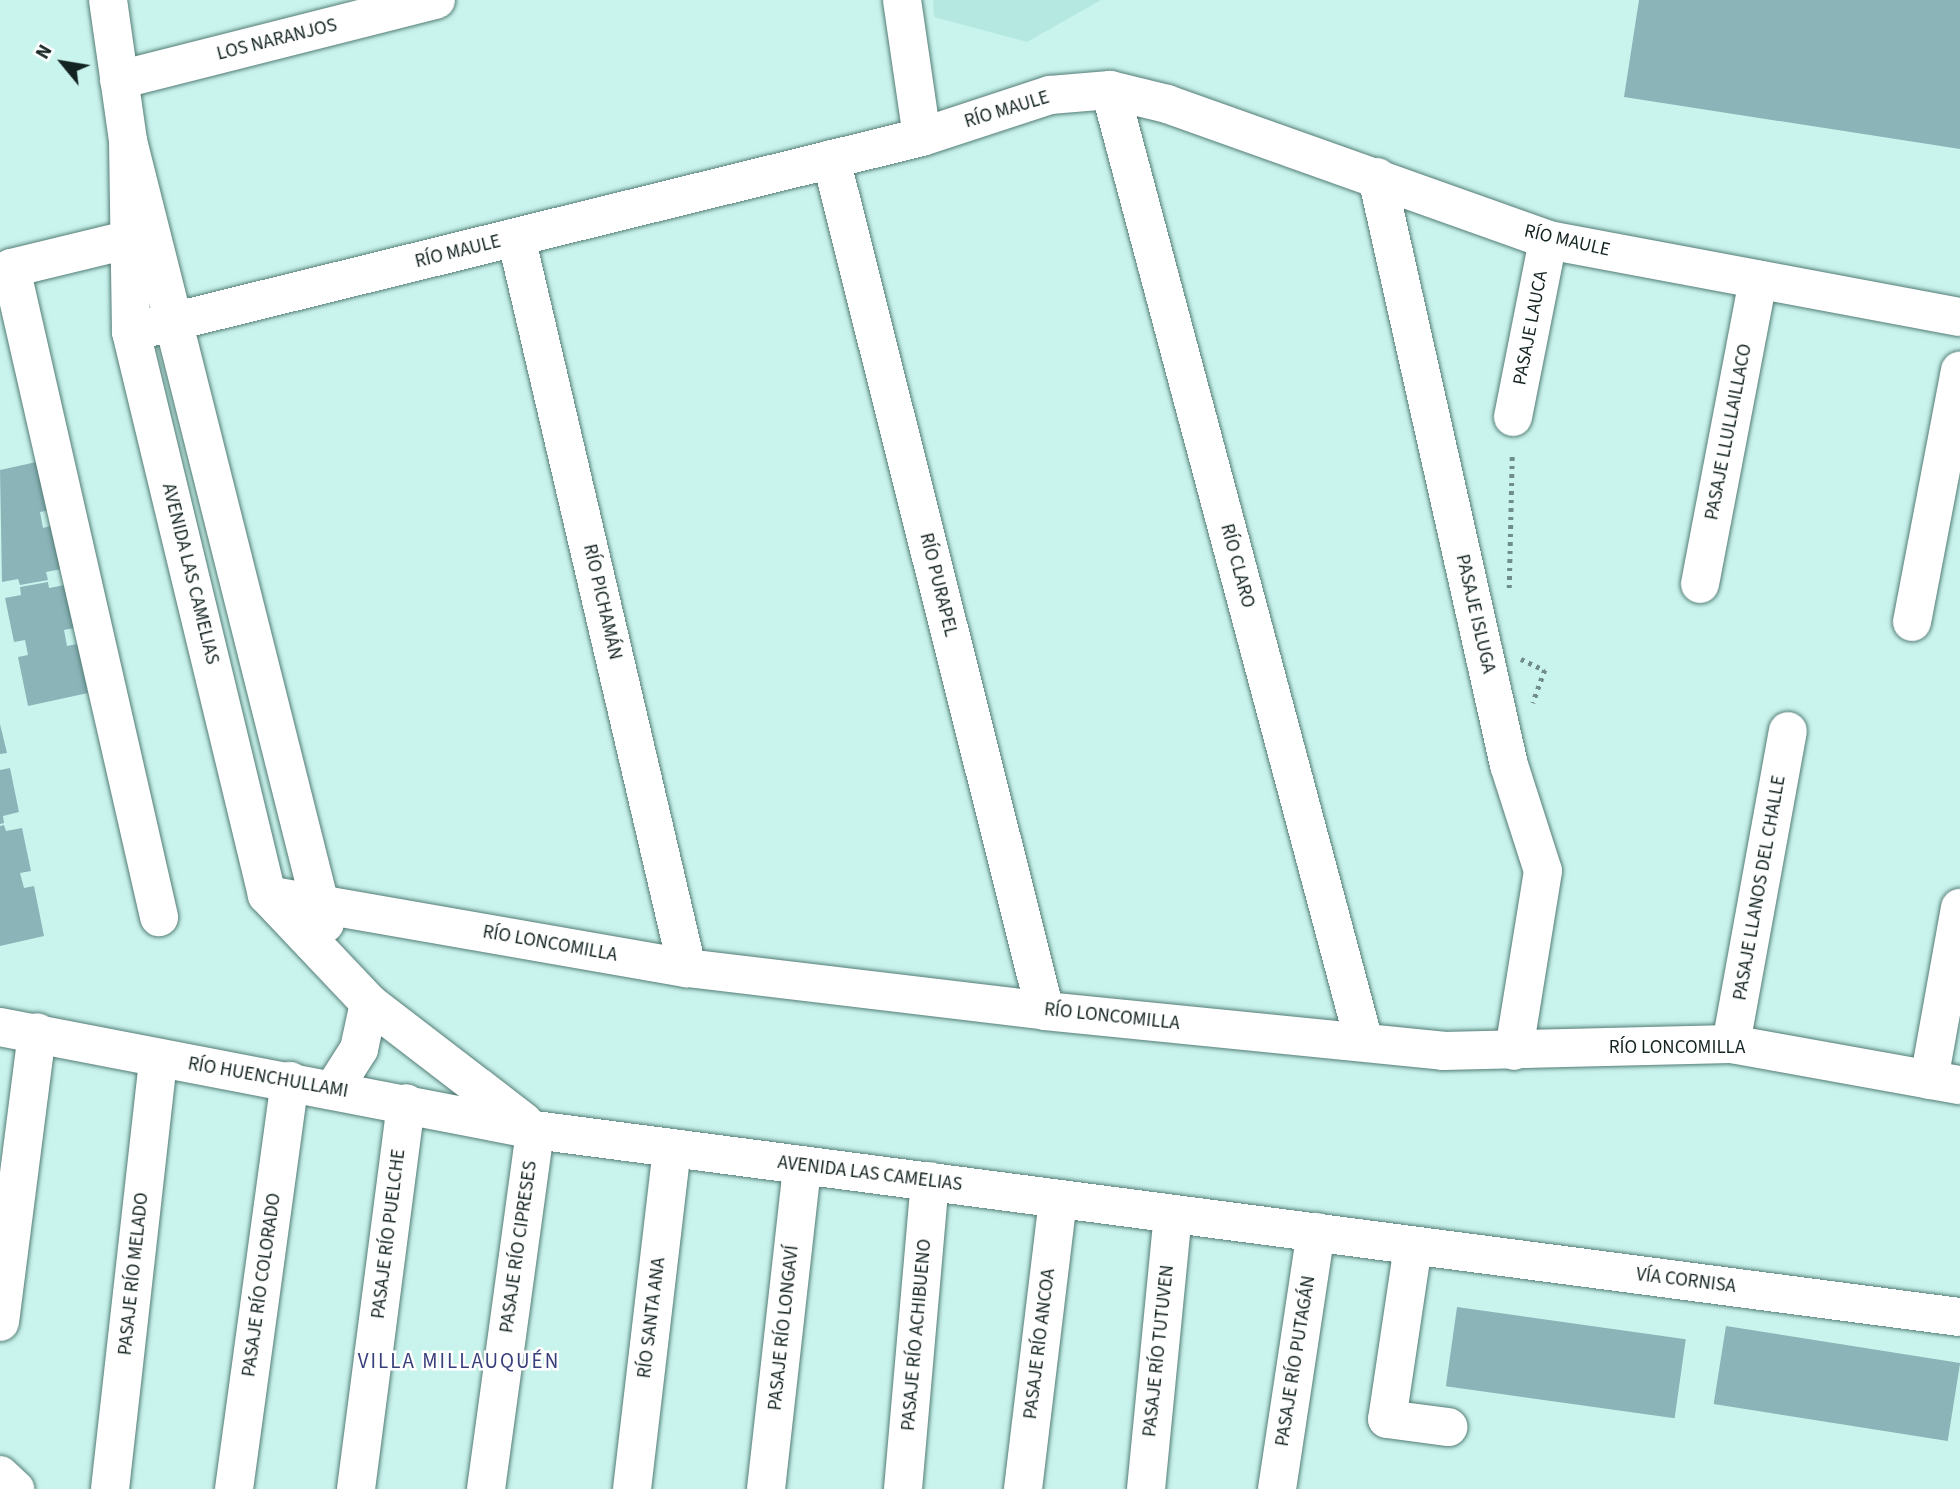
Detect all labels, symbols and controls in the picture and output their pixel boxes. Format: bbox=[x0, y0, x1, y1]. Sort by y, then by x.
street label: LOS NARANJOS bbox=[215, 14, 339, 66]
north arrow bbox=[28, 28, 98, 98]
text: N bbox=[30, 40, 59, 64]
street label: RÍO MAULE bbox=[962, 86, 1052, 134]
street label: RÍO MAULE bbox=[1522, 220, 1612, 262]
street label: RÍO MAULE bbox=[413, 230, 503, 274]
street label: PASAJE LAUCA bbox=[1509, 269, 1553, 387]
street label: PASAJE LLULLAILLACO bbox=[1701, 342, 1757, 522]
street label: AVENIDA LAS CAMELIAS bbox=[156, 481, 224, 667]
street label: RÍO CLARO bbox=[1215, 521, 1259, 611]
street label: RÍO PURAPEL bbox=[914, 531, 962, 639]
street label: RÍO PICHAMÁN bbox=[578, 542, 626, 662]
street label: PASAJE ISLUGA bbox=[1450, 552, 1500, 676]
street label: PASAJE LLANOS DEL CHALLE bbox=[1729, 774, 1791, 1002]
street label: RÍO LONCOMILLA bbox=[481, 921, 619, 967]
street label: RÍO LONCOMILLA bbox=[1043, 999, 1181, 1035]
street label: RÍO LONCOMILLA bbox=[1609, 1037, 1745, 1059]
street label: RÍO HUENCHULLAMI bbox=[186, 1053, 350, 1103]
street label: PASAJE RÍO PUELCHE bbox=[367, 1148, 411, 1320]
street label: AVENIDA LAS CAMELIAS bbox=[776, 1151, 964, 1197]
street label: PASAJE RÍO CIPRESES bbox=[496, 1159, 542, 1335]
street label: PASAJE RÍO MELADO bbox=[114, 1191, 154, 1357]
street label: PASAJE RÍO COLORADO bbox=[238, 1192, 286, 1378]
street label: PASAJE RÍO ACHIBUENO bbox=[897, 1238, 937, 1432]
street label: PASAJE RÍO LONGAVÍ bbox=[764, 1244, 804, 1412]
street label: RÍO SANTA ANA bbox=[633, 1256, 671, 1380]
street label: PASAJE RÍO TUTUVEN bbox=[1139, 1264, 1179, 1438]
street label: VÍA CORNISA bbox=[1635, 1264, 1737, 1298]
street label: PASAJE RÍO ANCOA bbox=[1019, 1267, 1061, 1421]
street label: PASAJE RÍO PUTAGÁN bbox=[1271, 1274, 1321, 1448]
district label: VILLA MILLAUQUÉN bbox=[360, 1348, 558, 1374]

